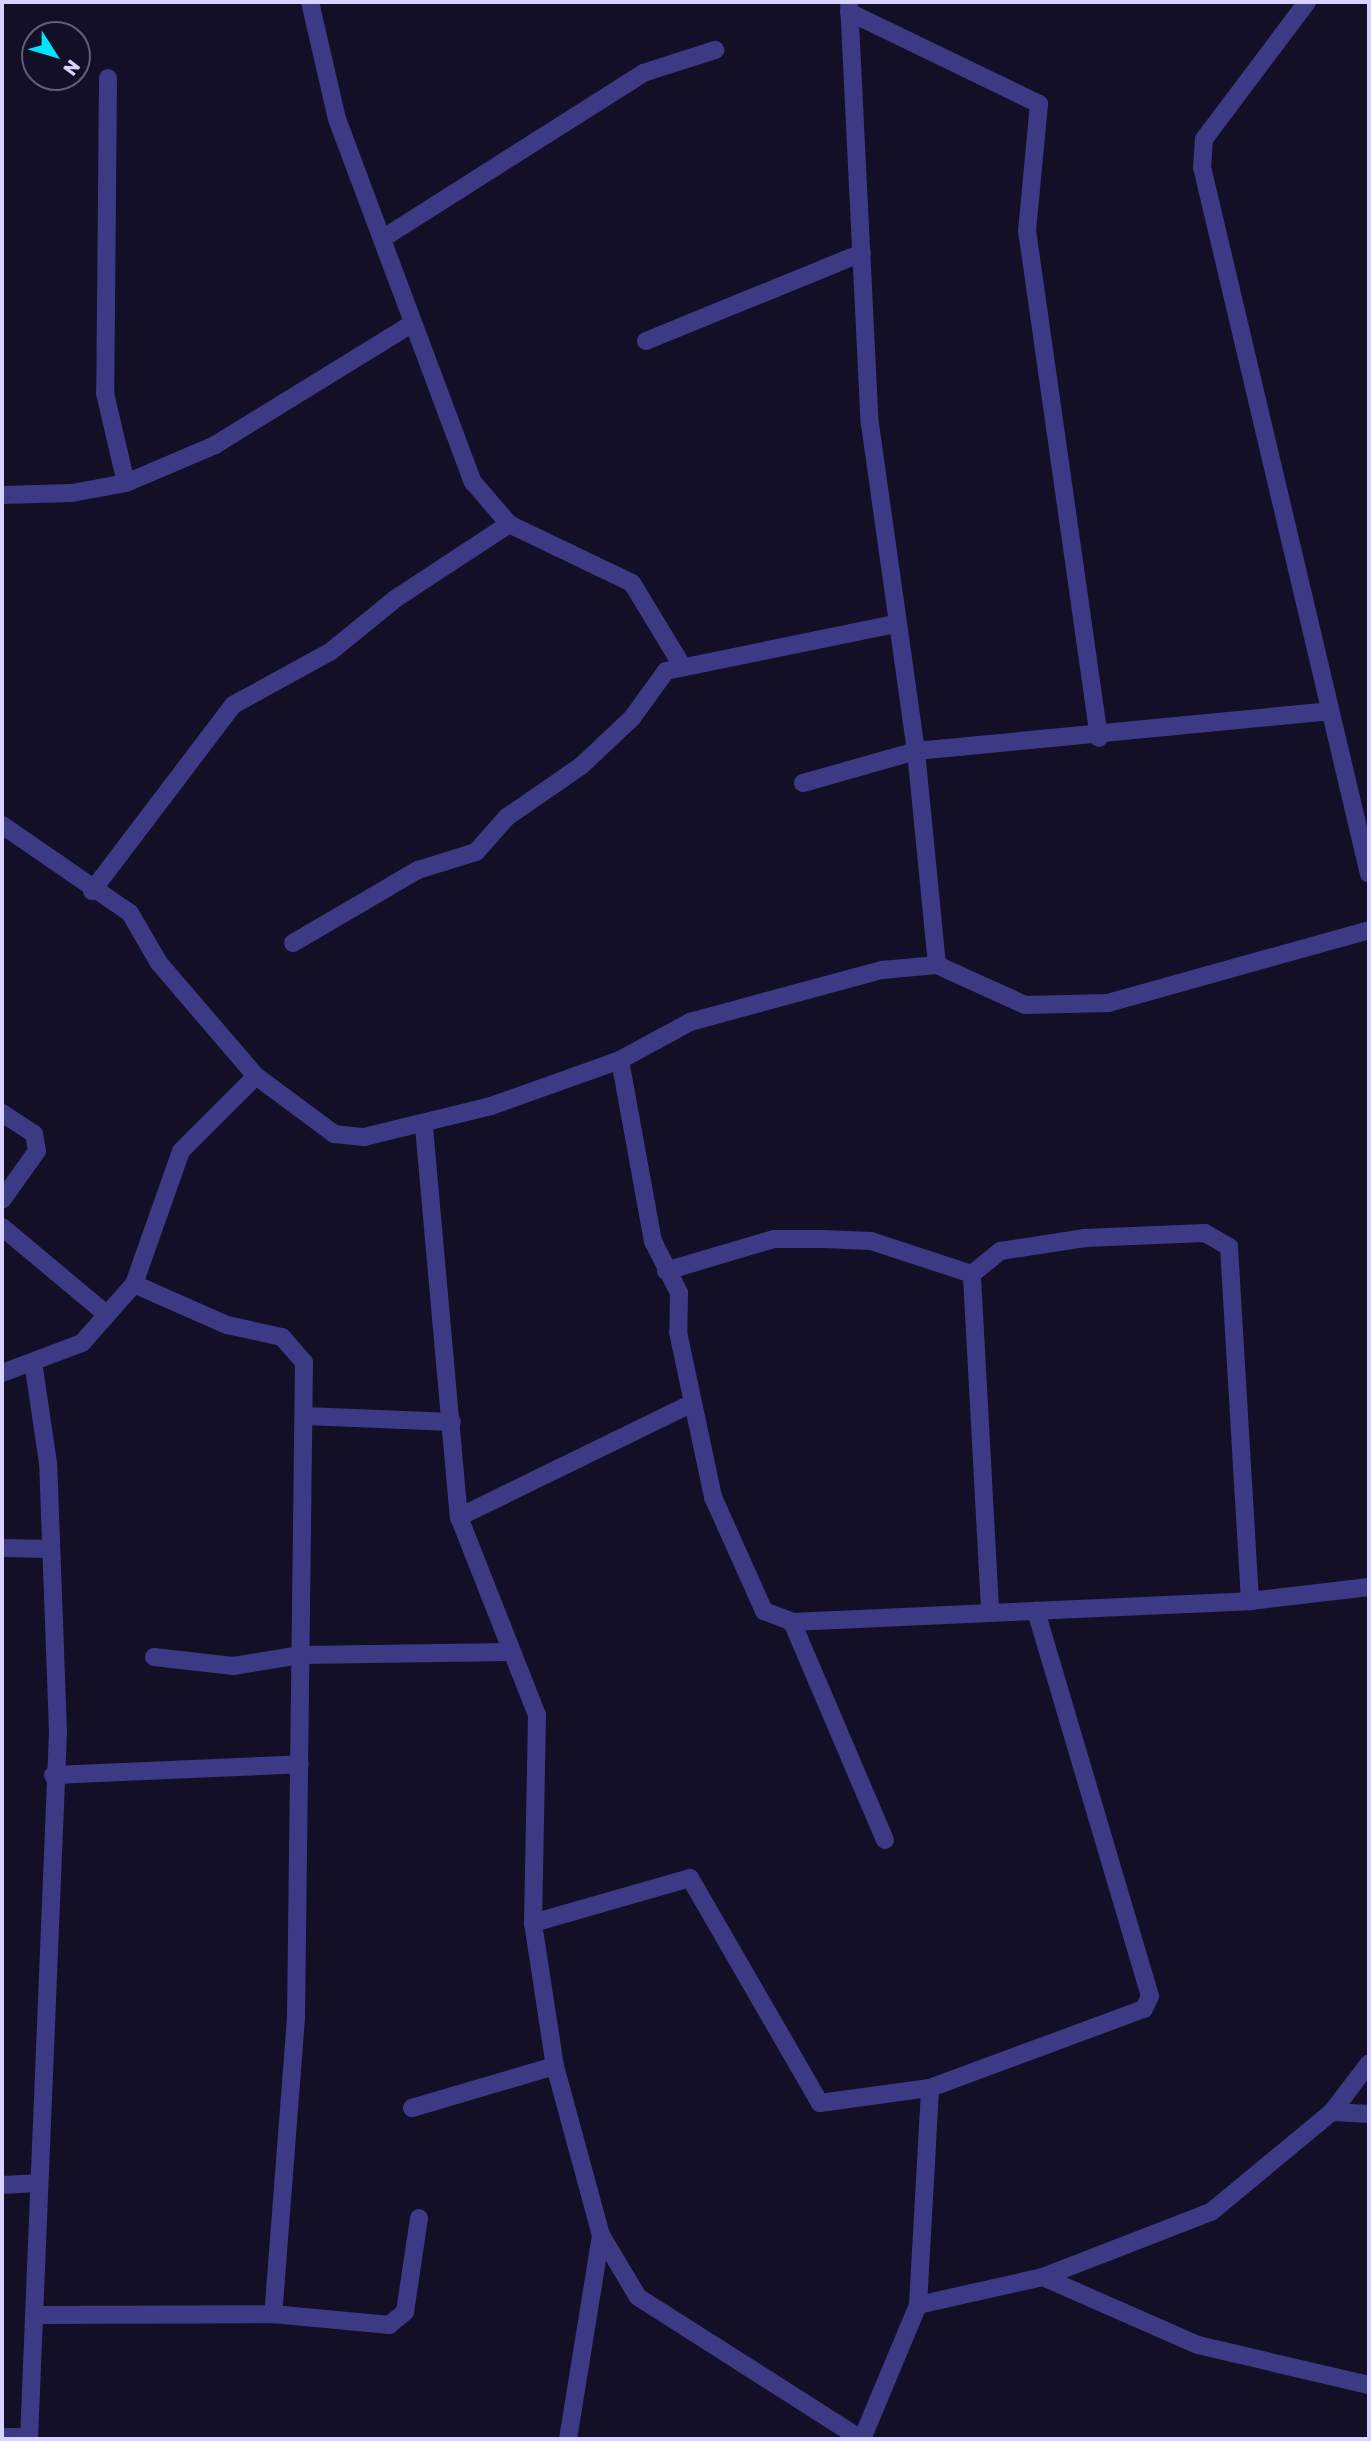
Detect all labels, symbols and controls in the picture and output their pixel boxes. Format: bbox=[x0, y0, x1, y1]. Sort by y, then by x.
north arrow bbox=[21, 21, 91, 91]
text: N bbox=[58, 55, 85, 80]

